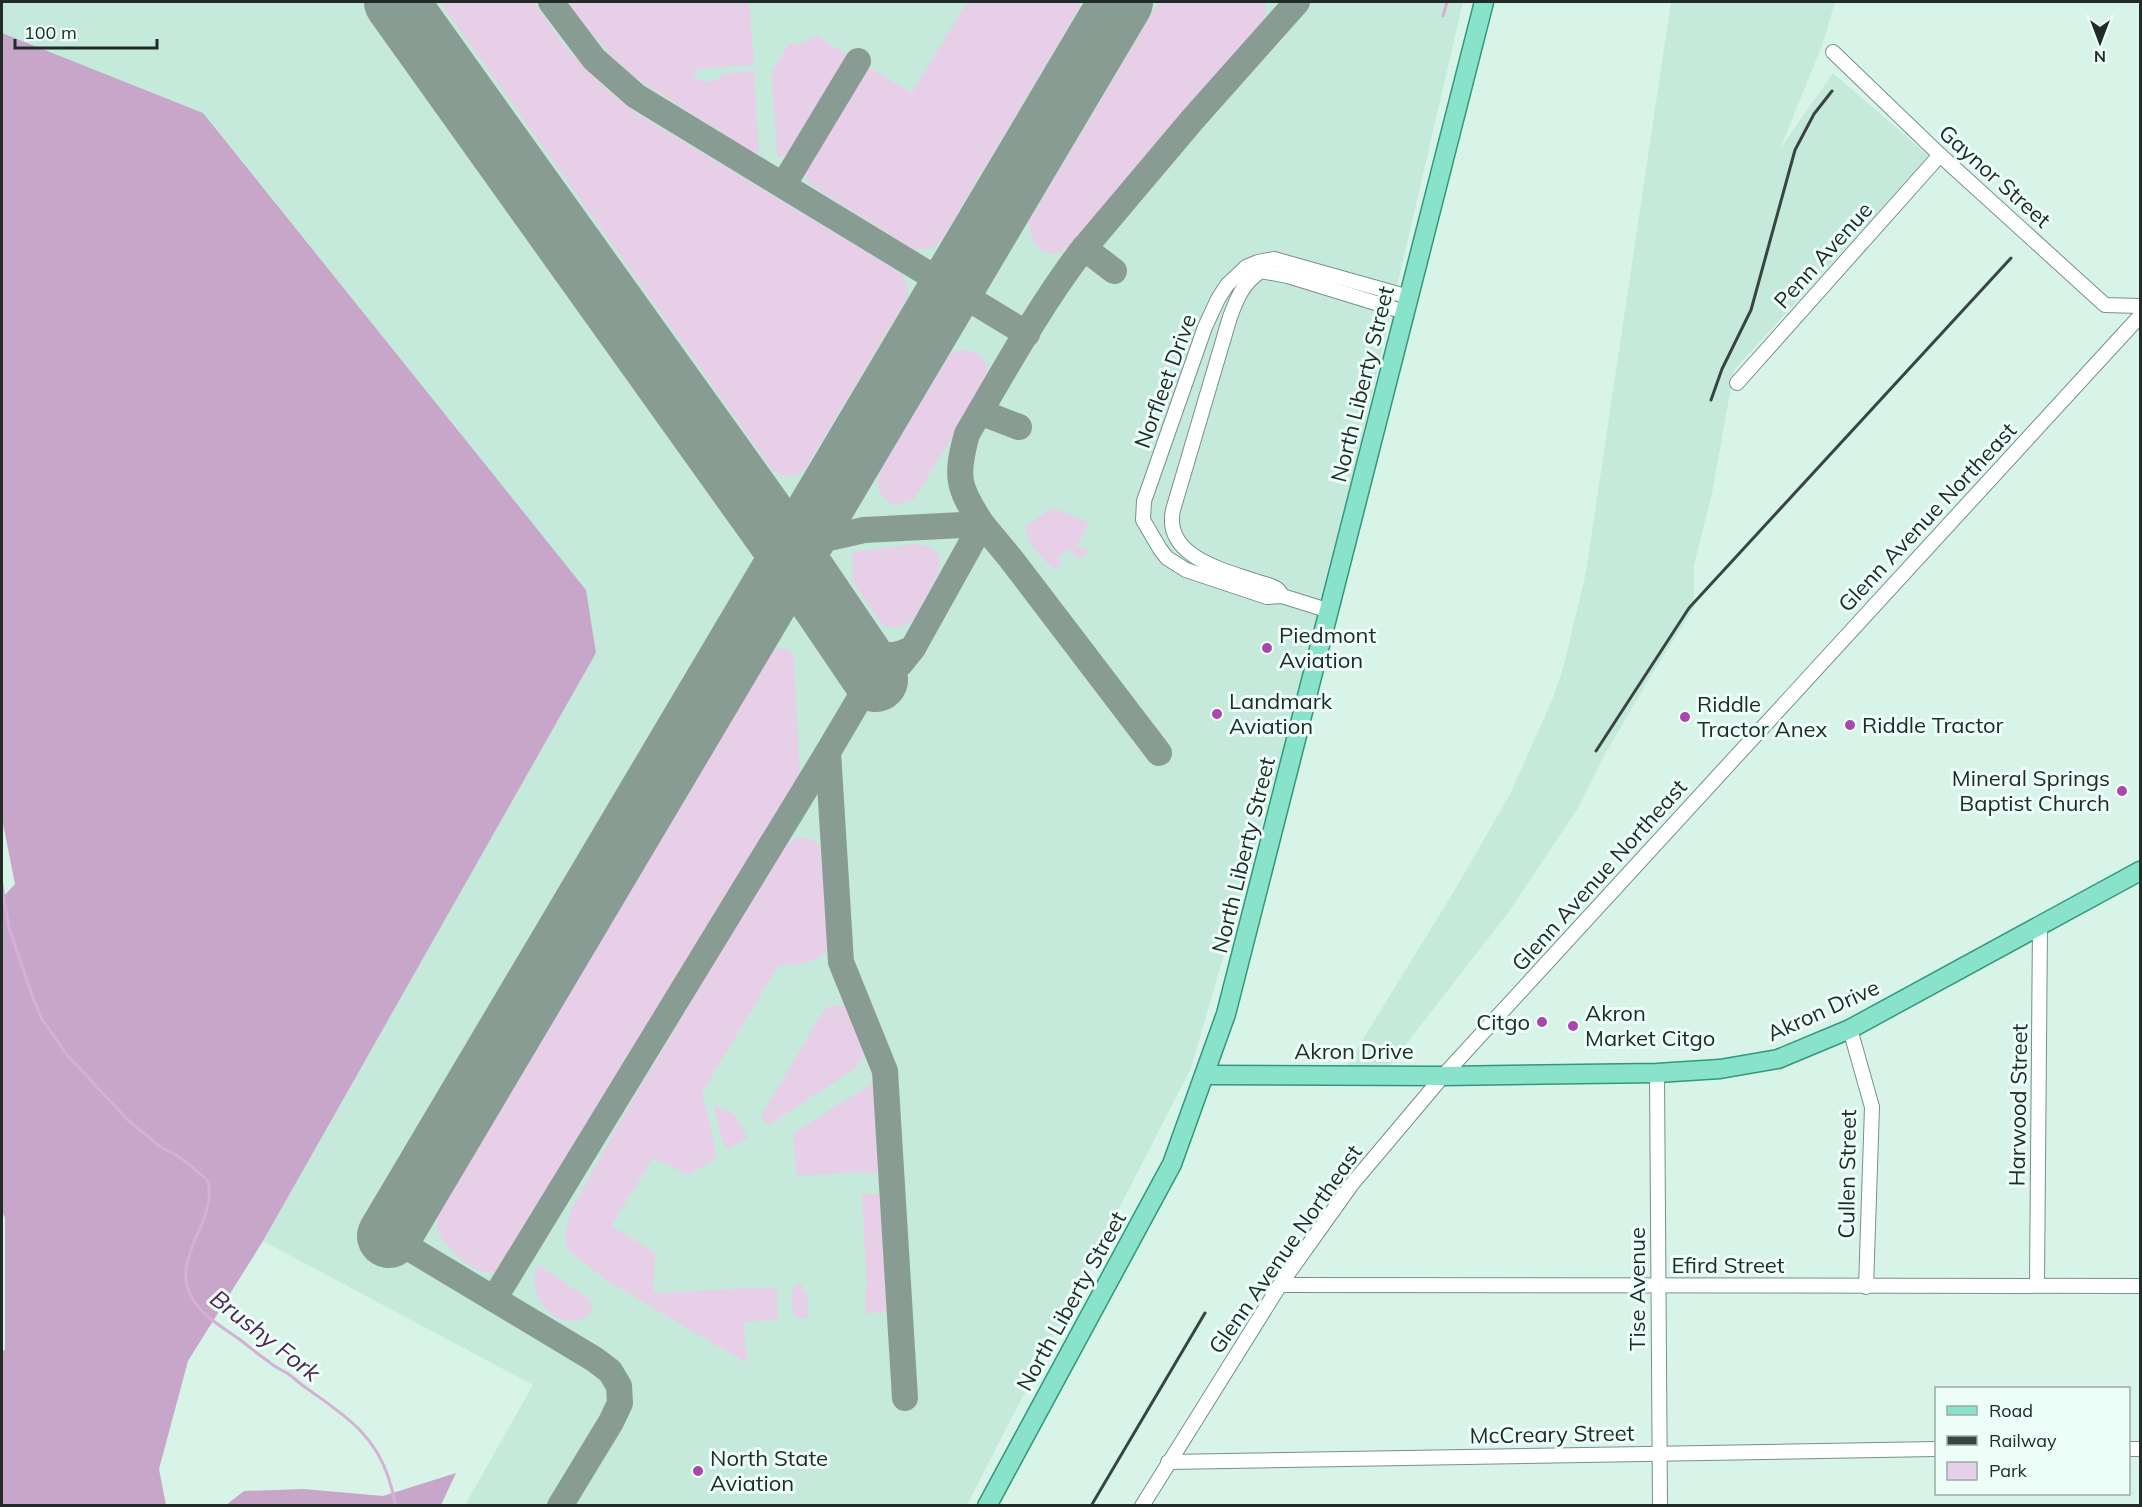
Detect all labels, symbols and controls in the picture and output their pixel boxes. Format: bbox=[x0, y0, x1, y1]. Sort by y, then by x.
scale bar bbox=[15, 12, 158, 50]
north arrow bbox=[2070, 12, 2130, 72]
text: 100 m bbox=[24, 21, 77, 44]
text: N bbox=[2094, 47, 2106, 67]
street label: Gaynor Street bbox=[1933, 118, 2057, 234]
street label: Penn Avenue bbox=[1768, 196, 1878, 314]
street label: North Liberty Street bbox=[1324, 283, 1400, 485]
street label: Norfleet Drive bbox=[1128, 310, 1202, 452]
street label: Glenn Avenue Northeast bbox=[1832, 416, 2022, 618]
place label: Piedmont Aviation bbox=[1279, 621, 1376, 674]
marker: Piedmont Aviation bbox=[1260, 641, 1274, 655]
place label: Landmark Aviation bbox=[1229, 687, 1333, 740]
place label: Riddle Tractor Anex bbox=[1697, 690, 1827, 743]
marker: Landmark Aviation bbox=[1210, 707, 1224, 721]
marker: Riddle Tractor Anex bbox=[1678, 710, 1692, 724]
place label: Riddle Tractor bbox=[1862, 711, 2004, 739]
marker: Riddle Tractor bbox=[1843, 718, 1857, 732]
street label: North Liberty Street bbox=[1205, 754, 1281, 956]
place label: Mineral Springs Baptist Church bbox=[1952, 764, 2110, 817]
street label: Glenn Avenue Northeast bbox=[1505, 773, 1693, 977]
marker: Mineral Springs Baptist Church bbox=[2115, 784, 2129, 798]
street label: Akron Drive bbox=[1763, 973, 1883, 1047]
place label: Akron Market Citgo bbox=[1585, 999, 1715, 1052]
place label: Citgo bbox=[1476, 1008, 1530, 1036]
marker: Citgo bbox=[1535, 1015, 1549, 1029]
marker: Akron Market Citgo bbox=[1566, 1019, 1580, 1033]
street label: Harwood Street bbox=[2003, 1023, 2033, 1187]
street label: Akron Drive bbox=[1294, 1037, 1414, 1065]
street label: Cullen Street bbox=[1832, 1109, 1862, 1239]
street label: Glenn Avenue Northeast bbox=[1202, 1139, 1368, 1359]
street label: North Liberty Street bbox=[1010, 1206, 1132, 1396]
street label: Tise Avenue bbox=[1623, 1227, 1651, 1351]
street label: Efird Street bbox=[1671, 1251, 1785, 1279]
water label: Brushy Fork bbox=[205, 1283, 327, 1388]
legend bbox=[1935, 1387, 2130, 1495]
text: Road bbox=[1989, 1399, 2033, 1422]
street label: McCreary Street bbox=[1469, 1419, 1635, 1449]
text: Railway bbox=[1989, 1429, 2057, 1452]
place label: North State Aviation bbox=[710, 1444, 828, 1497]
text: Park bbox=[1989, 1459, 2028, 1482]
marker: North State Aviation bbox=[691, 1464, 705, 1478]

